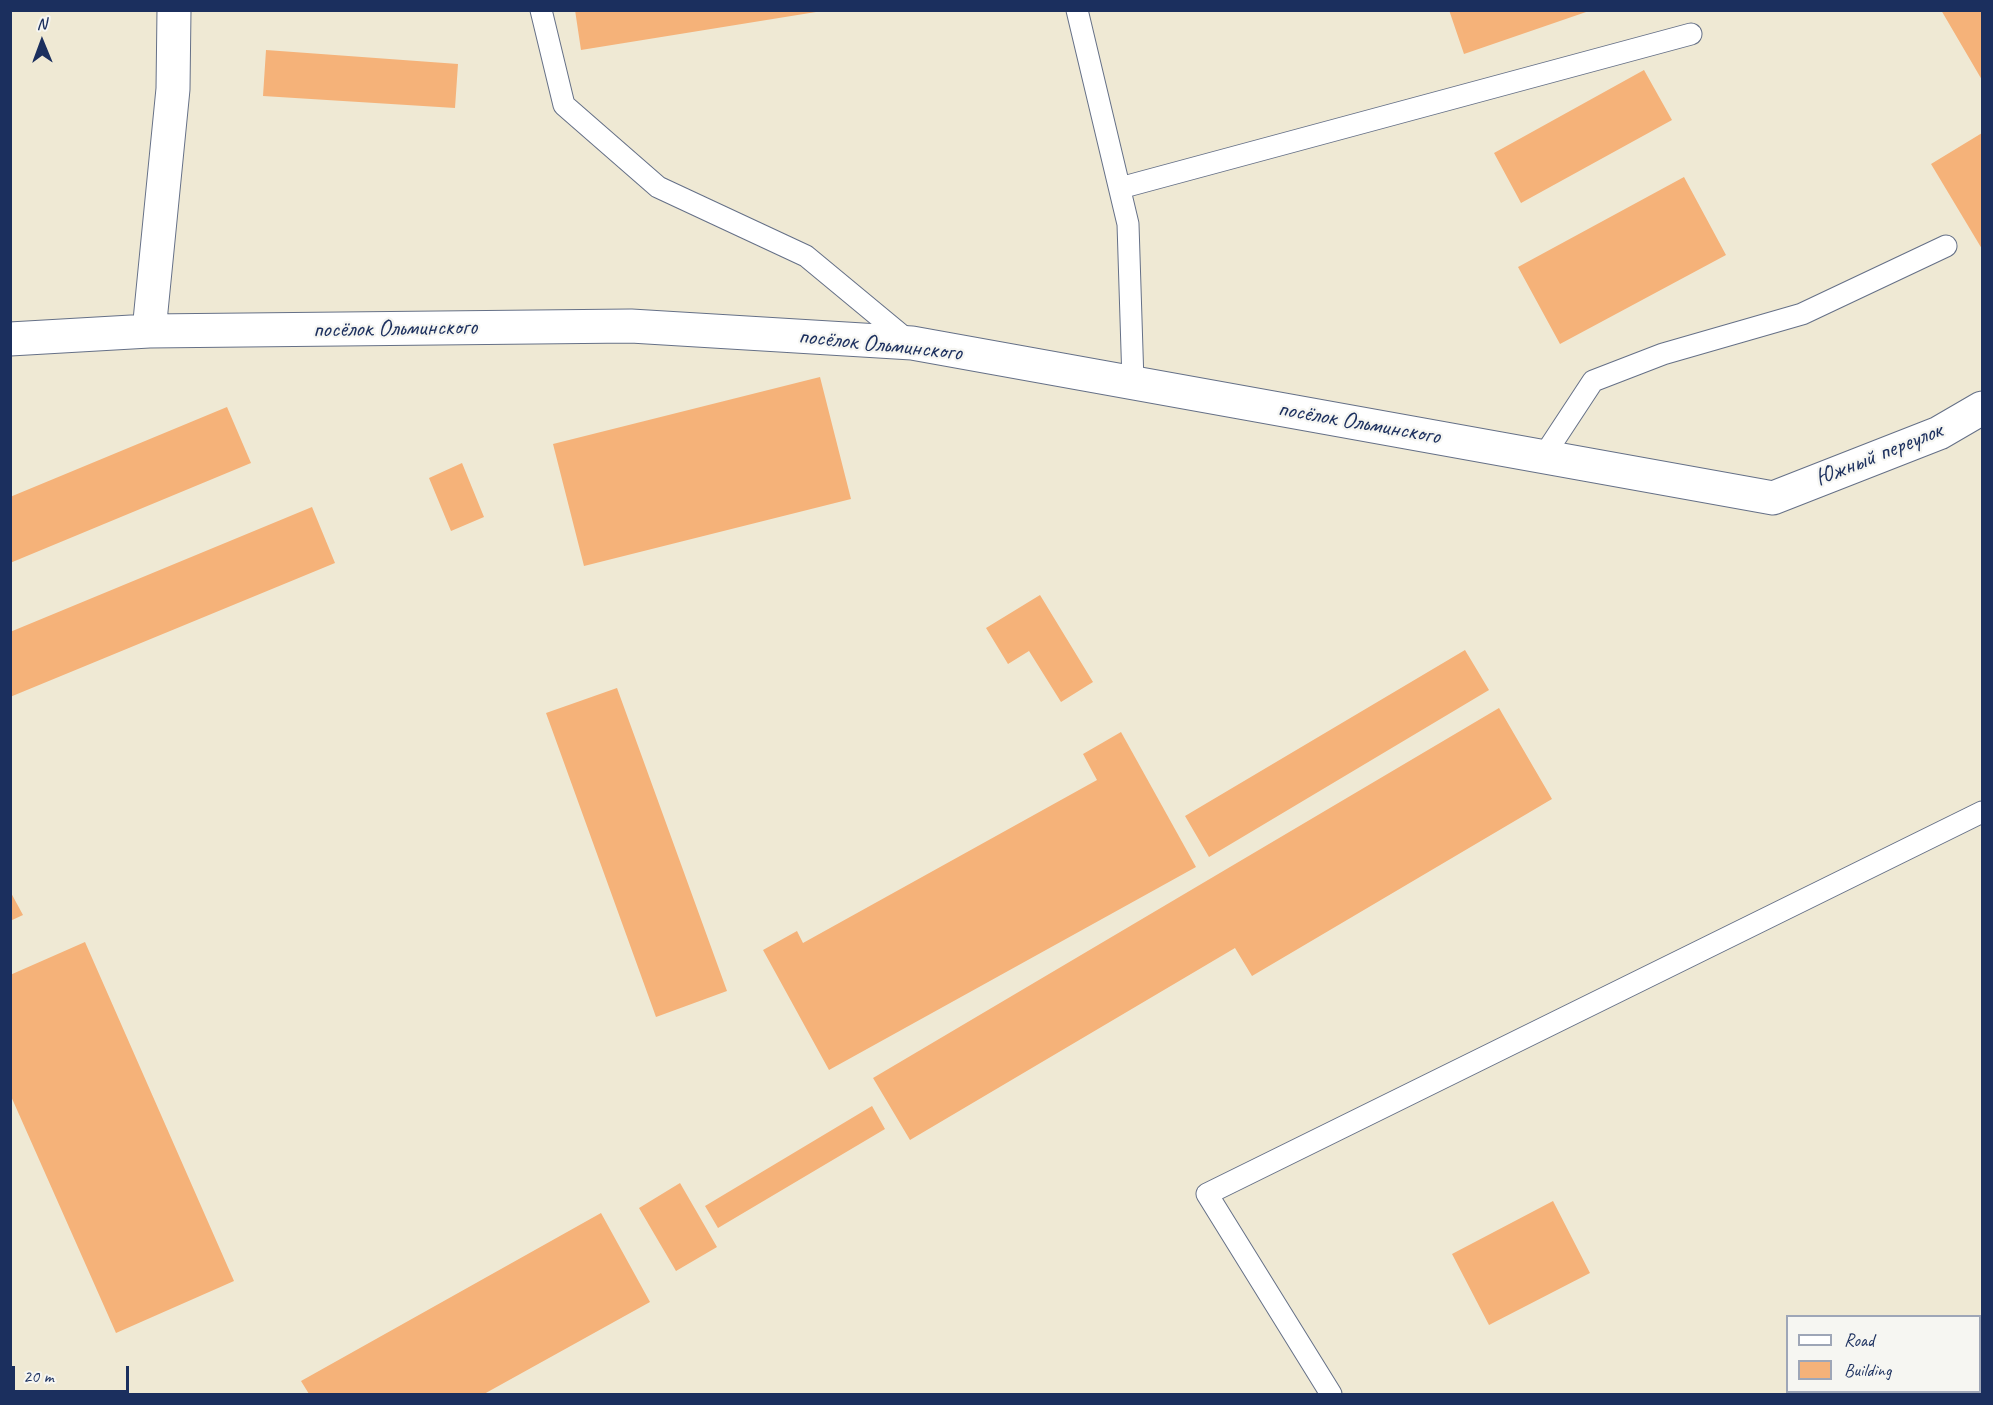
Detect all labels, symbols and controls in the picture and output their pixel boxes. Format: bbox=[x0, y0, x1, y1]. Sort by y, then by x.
north arrow bbox=[12, 12, 72, 72]
text: N bbox=[37, 14, 47, 34]
street label: посёлок Ольминского bbox=[313, 313, 477, 345]
street label: посёлок Ольминского bbox=[797, 322, 963, 368]
street label: посёлок Ольминского bbox=[1276, 395, 1442, 451]
street label: Южный переулок bbox=[1811, 416, 1947, 494]
legend bbox=[1786, 1315, 1981, 1393]
text: Road bbox=[1844, 1329, 1874, 1351]
scale bar bbox=[15, 1354, 132, 1392]
text: Building bbox=[1844, 1359, 1891, 1381]
text: 20 m bbox=[23, 1365, 54, 1387]

